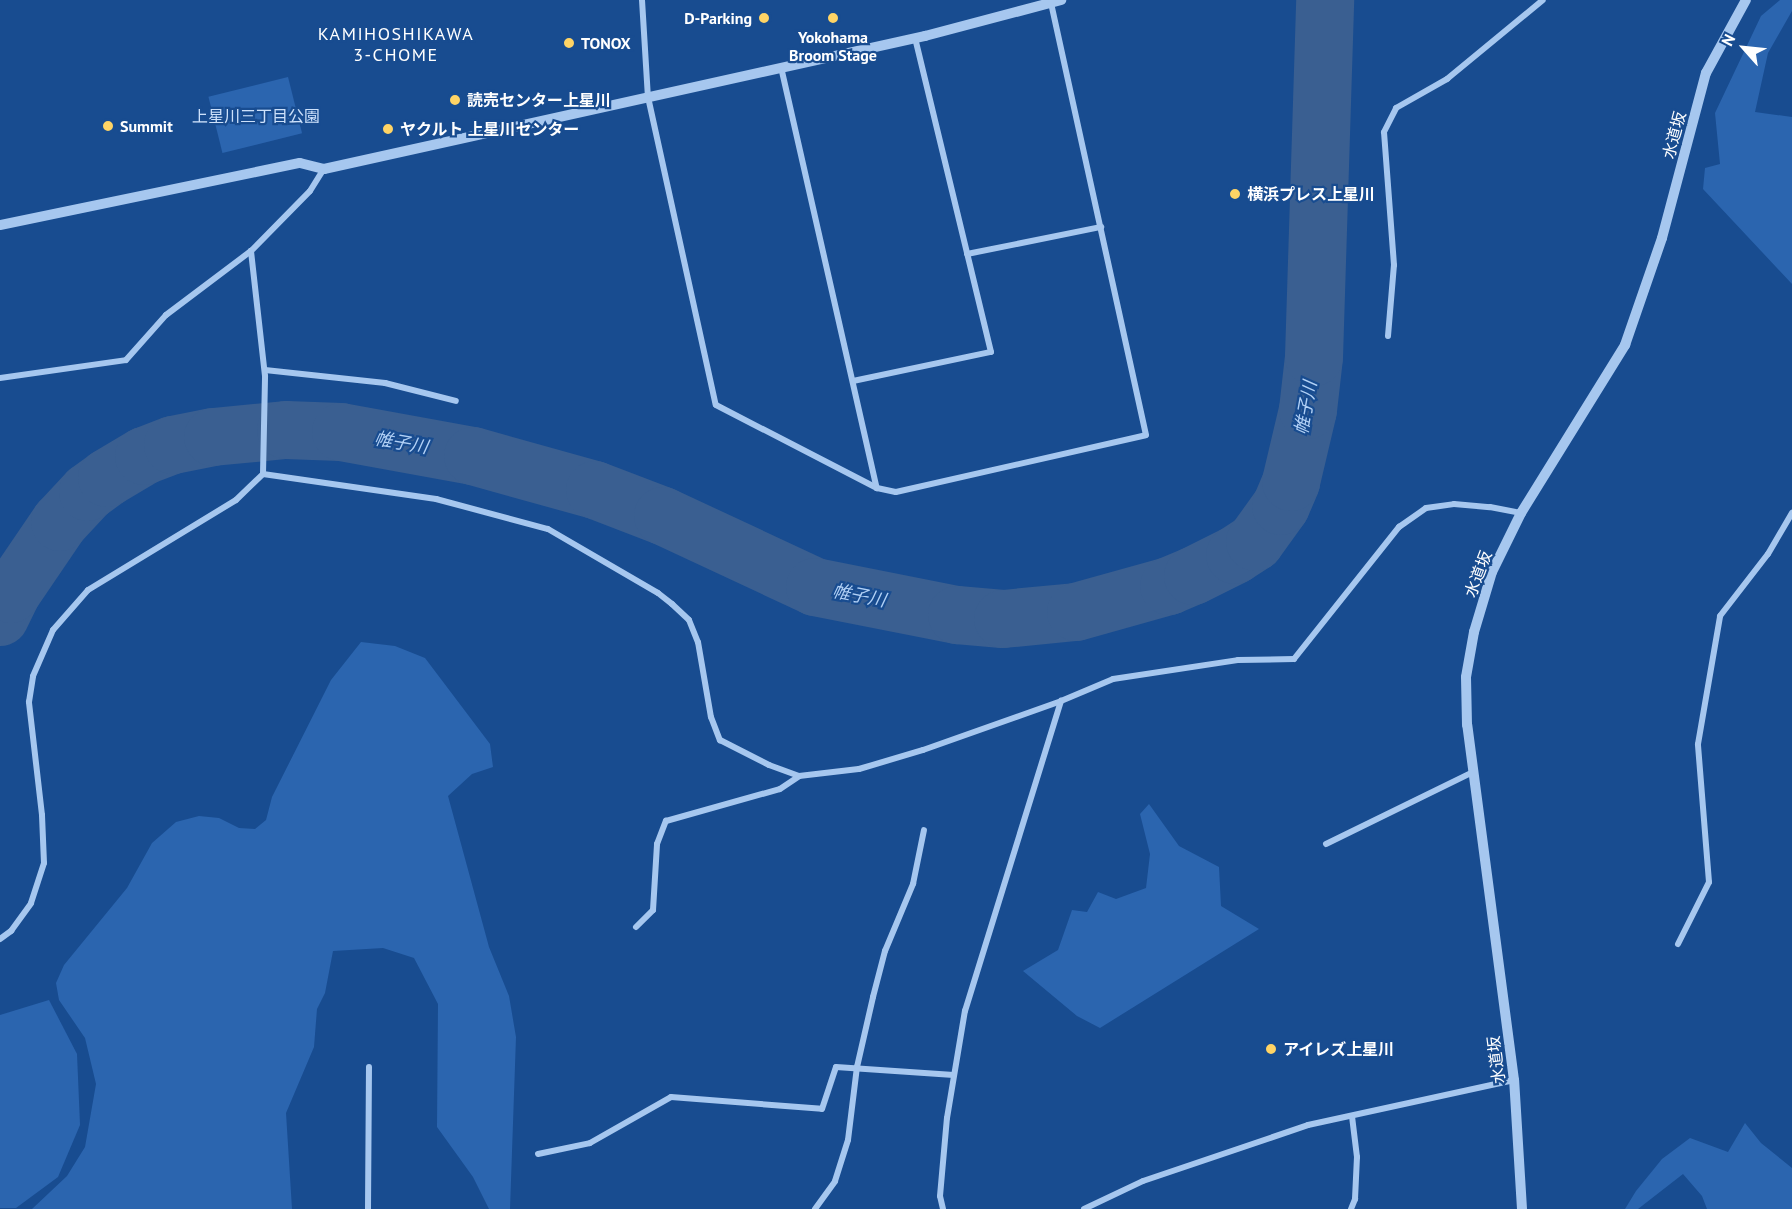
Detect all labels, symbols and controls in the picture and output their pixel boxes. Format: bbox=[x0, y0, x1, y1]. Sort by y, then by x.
place label: D-Parking bbox=[684, 8, 752, 28]
marker: D-Parking bbox=[757, 11, 771, 25]
marker: Yokohama Broom Stage bbox=[826, 11, 840, 25]
north arrow bbox=[1714, 18, 1774, 78]
district label: KAMIHOSHIKAWA 3-CHOME bbox=[318, 24, 474, 66]
place label: Yokohama Broom Stage bbox=[789, 27, 877, 65]
text: N bbox=[1717, 31, 1739, 49]
place label: TONOX bbox=[581, 33, 631, 53]
marker: TONOX bbox=[562, 36, 576, 50]
place label: 読売センター上星川 bbox=[467, 90, 611, 110]
marker: 読売センター上星川 bbox=[448, 93, 462, 107]
park label: 上星川三丁目公園 bbox=[192, 106, 320, 126]
street label: 水道坂 bbox=[1659, 109, 1689, 161]
place label: Summit bbox=[120, 116, 173, 136]
marker: Summit bbox=[101, 119, 115, 133]
place label: ヤクルト 上星川センター bbox=[400, 119, 580, 139]
marker: ヤクルト 上星川センター bbox=[381, 122, 395, 136]
place label: 横浜プレス上星川 bbox=[1247, 184, 1375, 204]
marker: 横浜プレス上星川 bbox=[1228, 187, 1242, 201]
water label: 帷子川 bbox=[1291, 380, 1321, 436]
water label: 帷子川 bbox=[373, 428, 429, 458]
street label: 水道坂 bbox=[1460, 548, 1496, 600]
water label: 帷子川 bbox=[830, 580, 888, 612]
street label: 水道坂 bbox=[1484, 1035, 1508, 1085]
place label: アイレズ上星川 bbox=[1283, 1039, 1395, 1059]
marker: アイレズ上星川 bbox=[1264, 1042, 1278, 1056]

